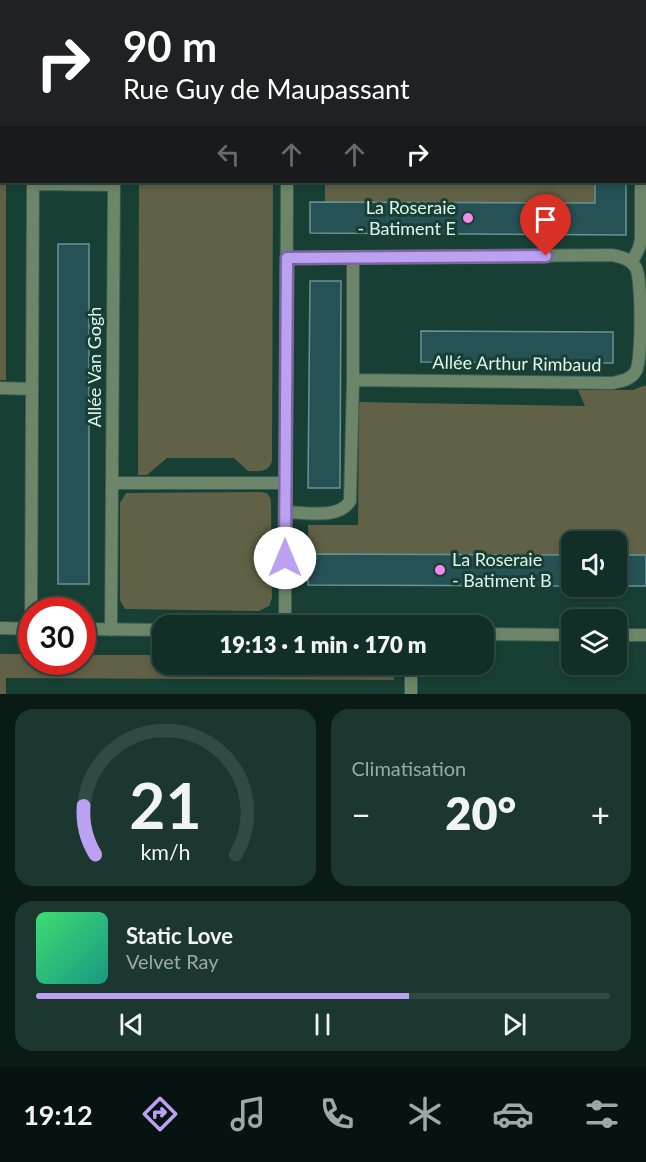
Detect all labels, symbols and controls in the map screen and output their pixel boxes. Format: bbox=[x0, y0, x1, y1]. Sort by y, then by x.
text: 90 m bbox=[123, 21, 217, 71]
icon: right bbox=[24, 24, 102, 102]
text: Rue Guy de Maupassant bbox=[123, 72, 410, 105]
icon: left bbox=[212, 138, 245, 171]
icon: ahead bbox=[275, 138, 308, 171]
icon: ahead bbox=[338, 138, 371, 171]
icon: right bbox=[401, 138, 434, 171]
pin bbox=[520, 194, 571, 256]
place label: La Roseraie - Batiment E bbox=[358, 196, 456, 239]
icon: arrive bbox=[529, 203, 562, 236]
marker: La Roseraie - Batiment E bbox=[461, 211, 475, 225]
street label: Allée Van Gogh bbox=[83, 307, 105, 427]
street label: Allée Arthur Rimbaud bbox=[432, 351, 602, 375]
position arrow bbox=[253, 526, 317, 590]
map controls bbox=[561, 531, 627, 675]
button: sound bbox=[561, 531, 627, 597]
place label: La Roseraie - Batiment B bbox=[452, 548, 552, 591]
marker: La Roseraie - Batiment B bbox=[433, 563, 447, 577]
speed limit sign: 30 bbox=[18, 597, 96, 675]
button: layers bbox=[561, 609, 627, 675]
text: 19:13 · 1 min · 170 m bbox=[220, 631, 426, 658]
text: Climatisation bbox=[352, 756, 466, 780]
text: 21 bbox=[129, 767, 201, 842]
text: 20° bbox=[445, 786, 516, 840]
text: − bbox=[352, 794, 371, 834]
text: + bbox=[591, 794, 610, 834]
text: km/h bbox=[140, 839, 190, 865]
text: Static Love bbox=[126, 922, 233, 949]
text: Velvet Ray bbox=[126, 949, 219, 973]
icon: previous bbox=[115, 1008, 148, 1041]
icon: pause bbox=[306, 1008, 339, 1041]
icon: next bbox=[498, 1008, 531, 1041]
icon: directions bbox=[139, 1093, 181, 1135]
icon: music bbox=[227, 1093, 269, 1135]
icon: phone bbox=[316, 1093, 358, 1135]
icon: climate bbox=[404, 1093, 446, 1135]
icon: car bbox=[492, 1093, 534, 1135]
icon: filters bbox=[581, 1093, 623, 1135]
text: 19:12 bbox=[23, 1098, 93, 1131]

